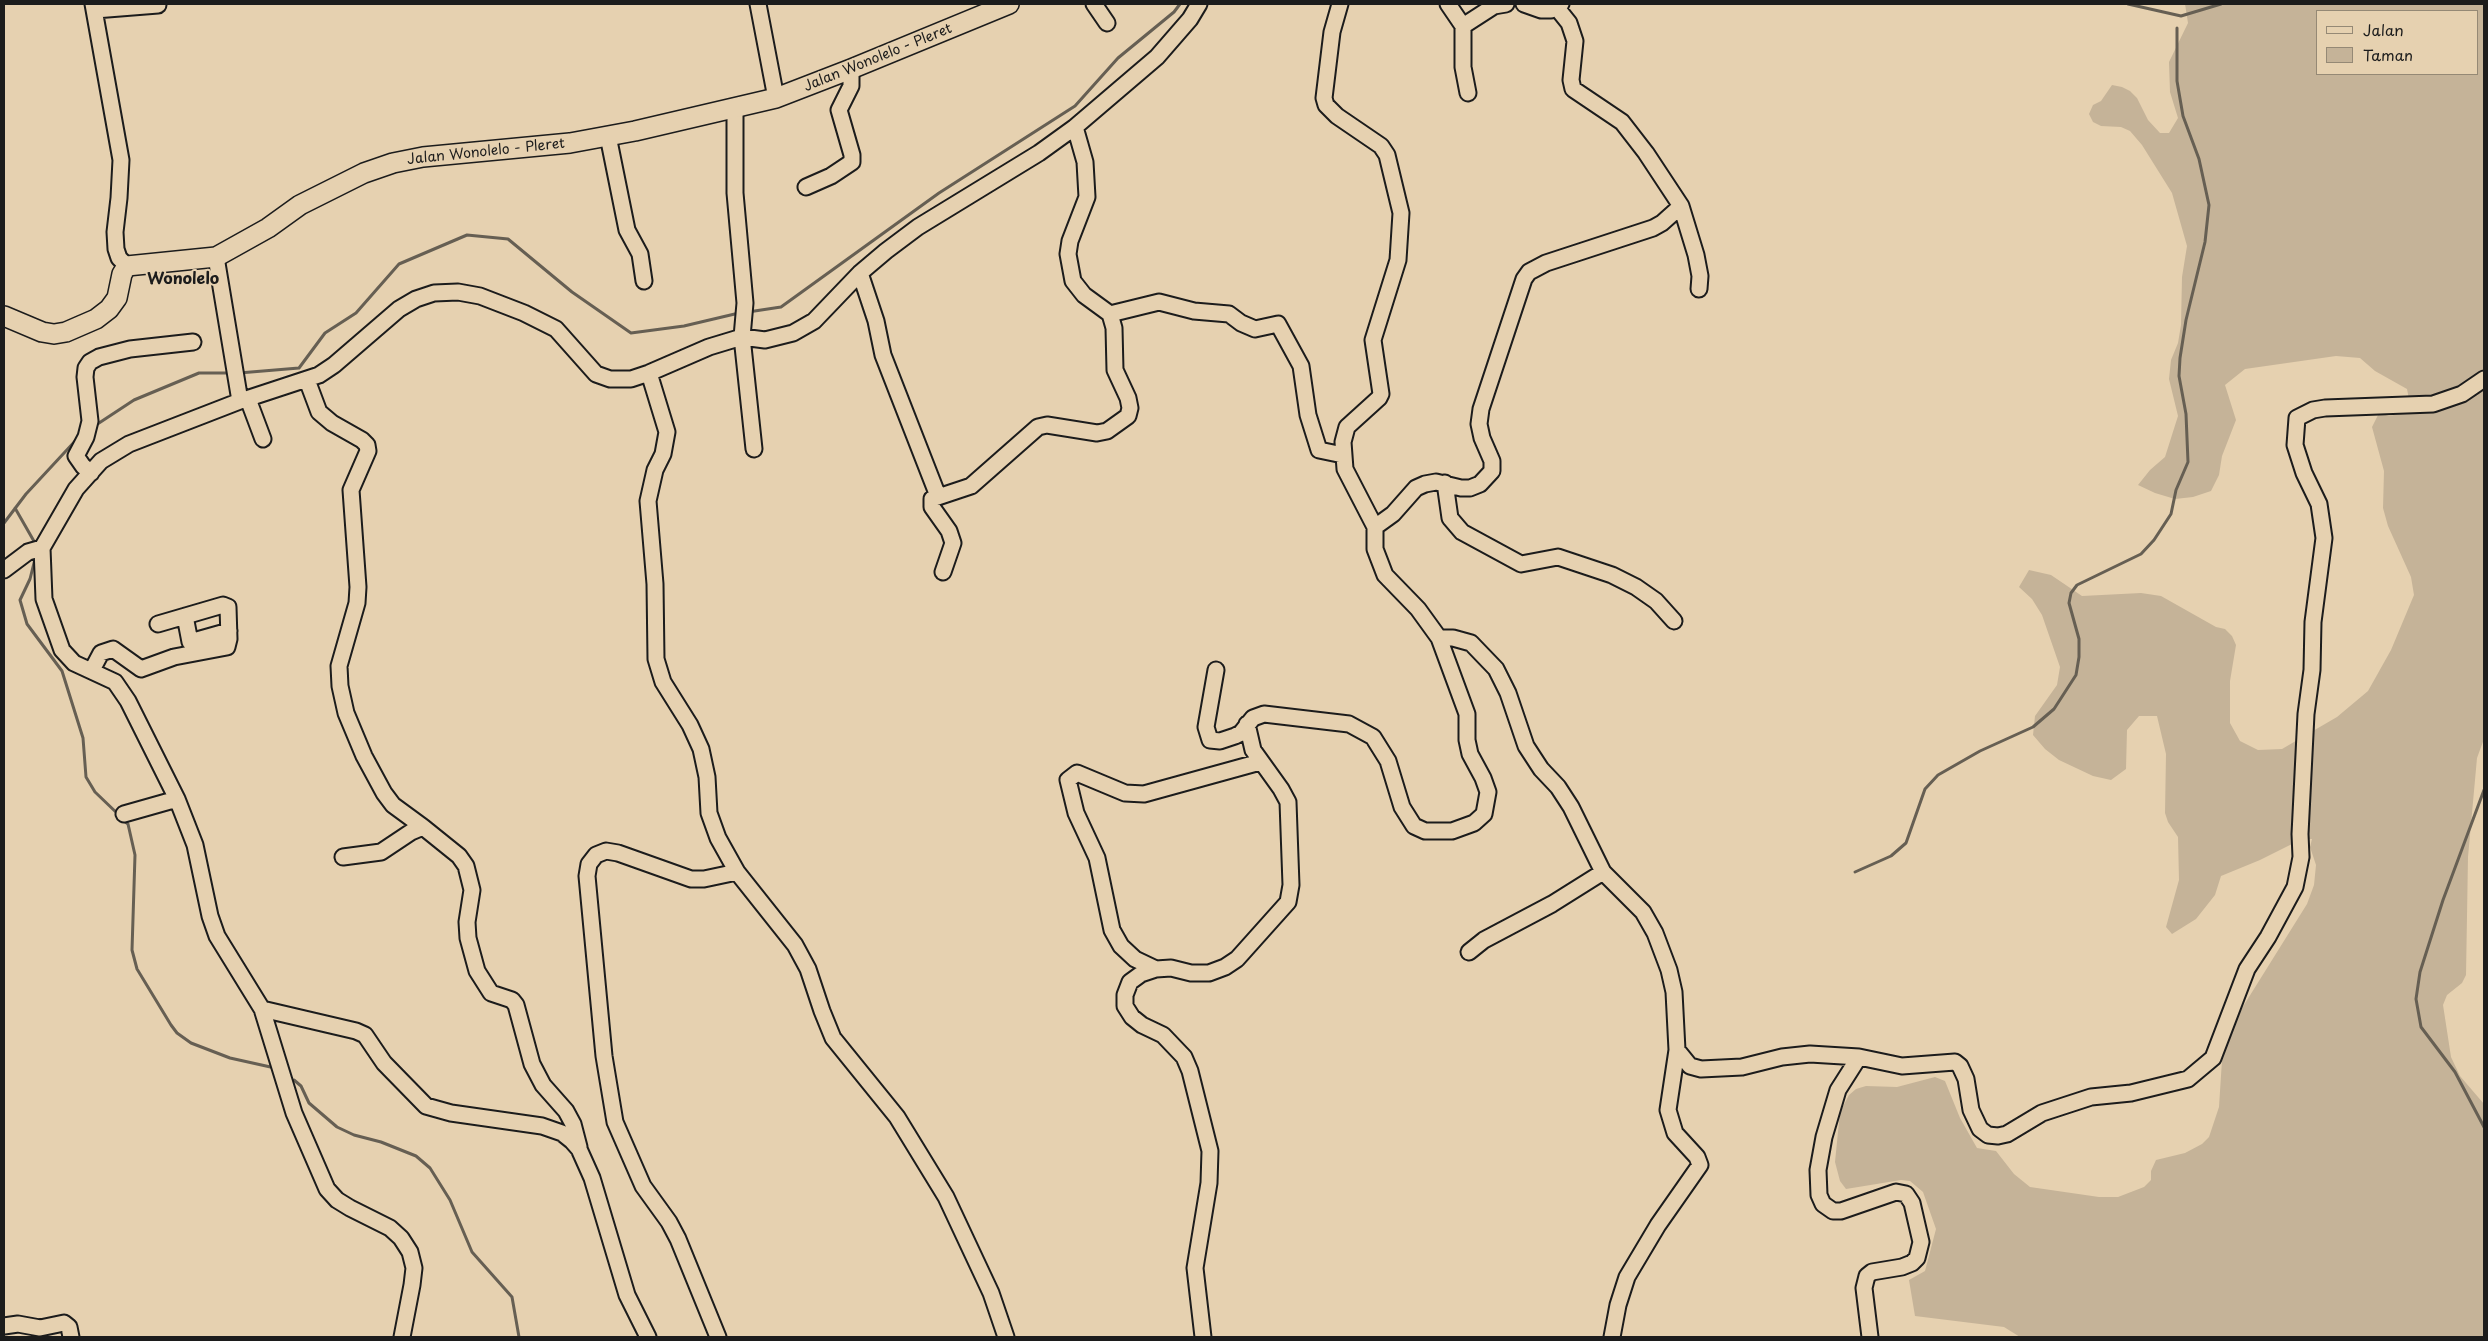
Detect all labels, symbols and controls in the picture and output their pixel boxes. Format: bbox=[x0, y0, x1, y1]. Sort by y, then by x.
legend bbox=[2316, 10, 2478, 75]
text: Jalan bbox=[2363, 18, 2404, 41]
street label: Jalan Wonolelo - Pleret bbox=[801, 21, 955, 95]
text: Taman bbox=[2363, 43, 2413, 66]
street label: Jalan Wonolelo - Pleret bbox=[406, 135, 566, 169]
district label: Wonolelo bbox=[147, 270, 219, 290]

